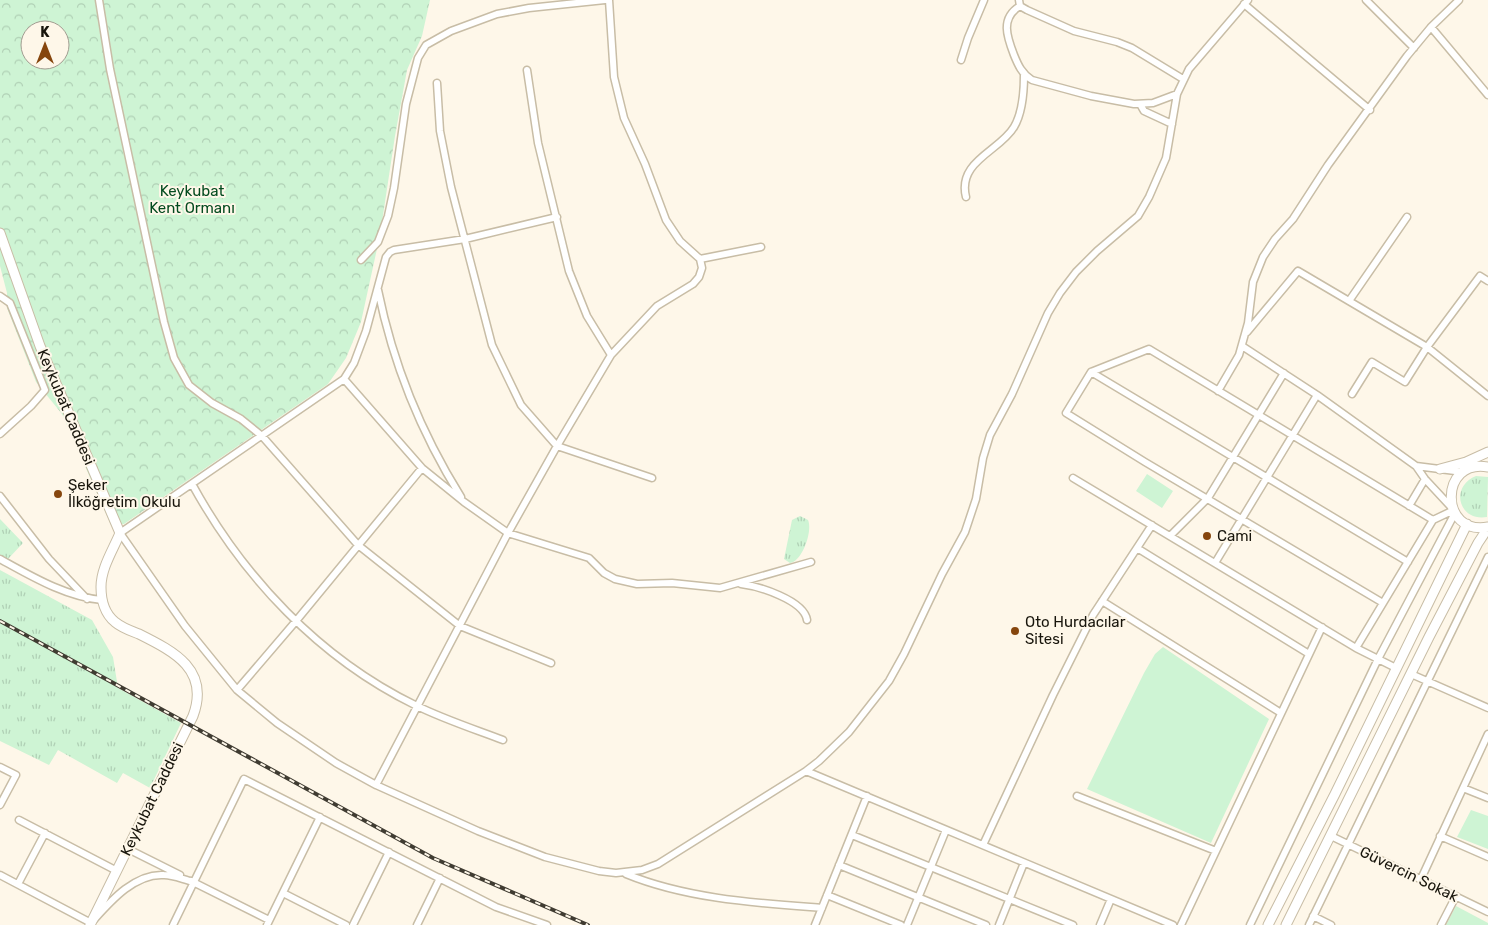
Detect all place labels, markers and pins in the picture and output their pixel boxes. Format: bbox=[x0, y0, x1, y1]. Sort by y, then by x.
place label: Şeker İlköğretim Okulu bbox=[68, 476, 181, 511]
marker: Şeker İlköğretim Okulu bbox=[52, 488, 64, 500]
place label: Cami bbox=[1217, 527, 1252, 545]
marker: Cami bbox=[1201, 530, 1213, 542]
place label: Oto Hurdacılar Sitesi bbox=[1025, 613, 1126, 648]
marker: Oto Hurdacılar Sitesi bbox=[1009, 625, 1021, 637]

